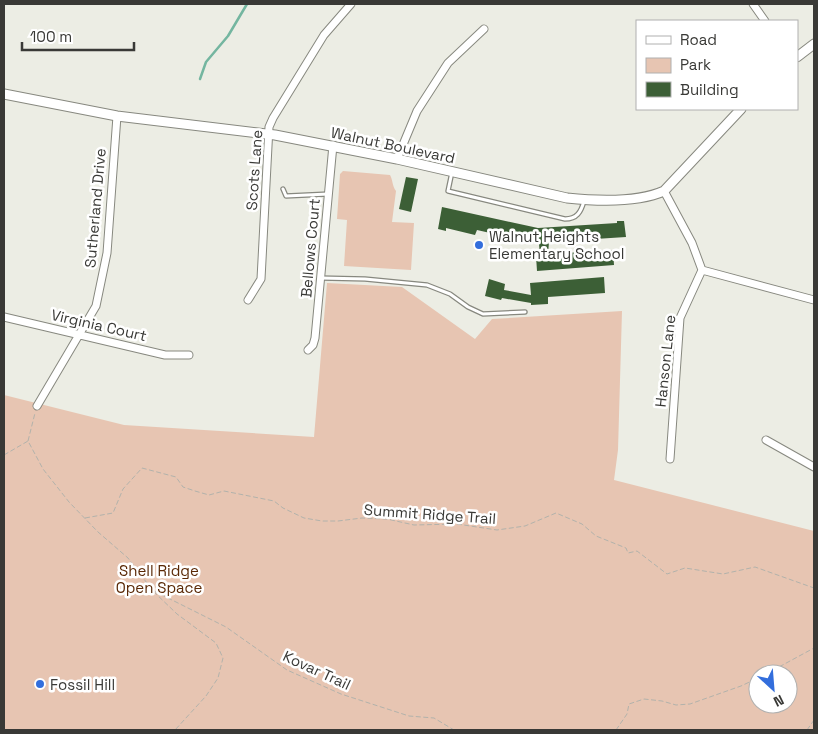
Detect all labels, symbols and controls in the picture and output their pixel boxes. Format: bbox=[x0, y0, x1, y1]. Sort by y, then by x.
scale bar bbox=[22, 20, 135, 52]
legend bbox=[636, 20, 798, 110]
text: 100 m bbox=[30, 27, 72, 46]
text: Road bbox=[680, 30, 717, 49]
text: Park bbox=[680, 55, 711, 74]
text: Building bbox=[680, 80, 739, 99]
street label: Walnut Boulevard bbox=[329, 123, 457, 167]
street label: Scots Lane bbox=[242, 129, 266, 211]
street label: Sutherland Drive bbox=[80, 147, 110, 269]
street label: Bellows Court bbox=[296, 197, 324, 298]
place label: Walnut Heights Elementary School bbox=[489, 227, 625, 263]
marker: Walnut Heights Elementary School bbox=[473, 239, 485, 251]
street label: Virginia Court bbox=[49, 305, 149, 345]
street label: Hanson Lane bbox=[651, 314, 679, 408]
street label: Summit Ridge Trail bbox=[363, 500, 497, 528]
park label: Shell Ridge Open Space bbox=[116, 561, 202, 597]
street label: Kovar Trail bbox=[280, 646, 354, 694]
north arrow bbox=[748, 664, 798, 714]
place label: Fossil Hill bbox=[50, 675, 115, 694]
marker: Fossil Hill bbox=[34, 678, 46, 690]
text: N bbox=[771, 691, 787, 711]

